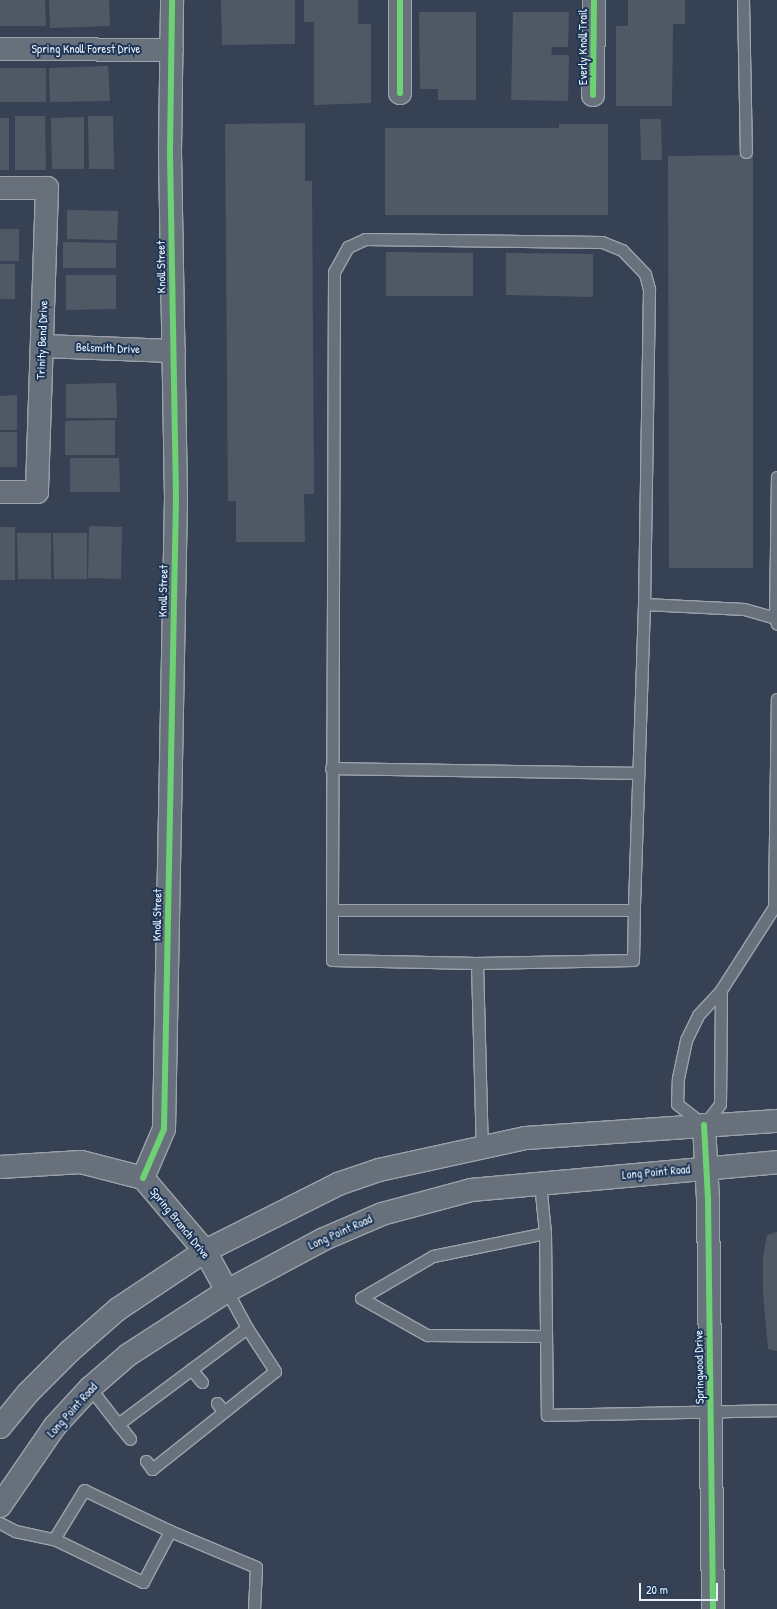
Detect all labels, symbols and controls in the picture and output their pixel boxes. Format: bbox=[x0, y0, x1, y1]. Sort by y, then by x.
street label: Everly Knoll Trail bbox=[576, 9, 590, 85]
street label: Spring Knoll Forest Drive bbox=[32, 42, 140, 56]
street label: Knoll Street bbox=[153, 241, 169, 293]
street label: Trinity Bend Drive bbox=[33, 300, 51, 380]
street label: Belsmith Drive bbox=[76, 340, 140, 356]
street label: Knoll Street bbox=[155, 565, 171, 617]
street label: Knoll Street bbox=[149, 889, 165, 941]
street label: Long Point Road bbox=[621, 1162, 691, 1182]
street label: Spring Branch Drive bbox=[147, 1185, 213, 1261]
street label: Long Point Road bbox=[306, 1212, 374, 1252]
street label: Springwood Drive bbox=[691, 1330, 707, 1404]
street label: Long Point Road bbox=[44, 1380, 100, 1440]
scale bar bbox=[641, 1575, 720, 1601]
text: 20 m bbox=[646, 1581, 668, 1598]

